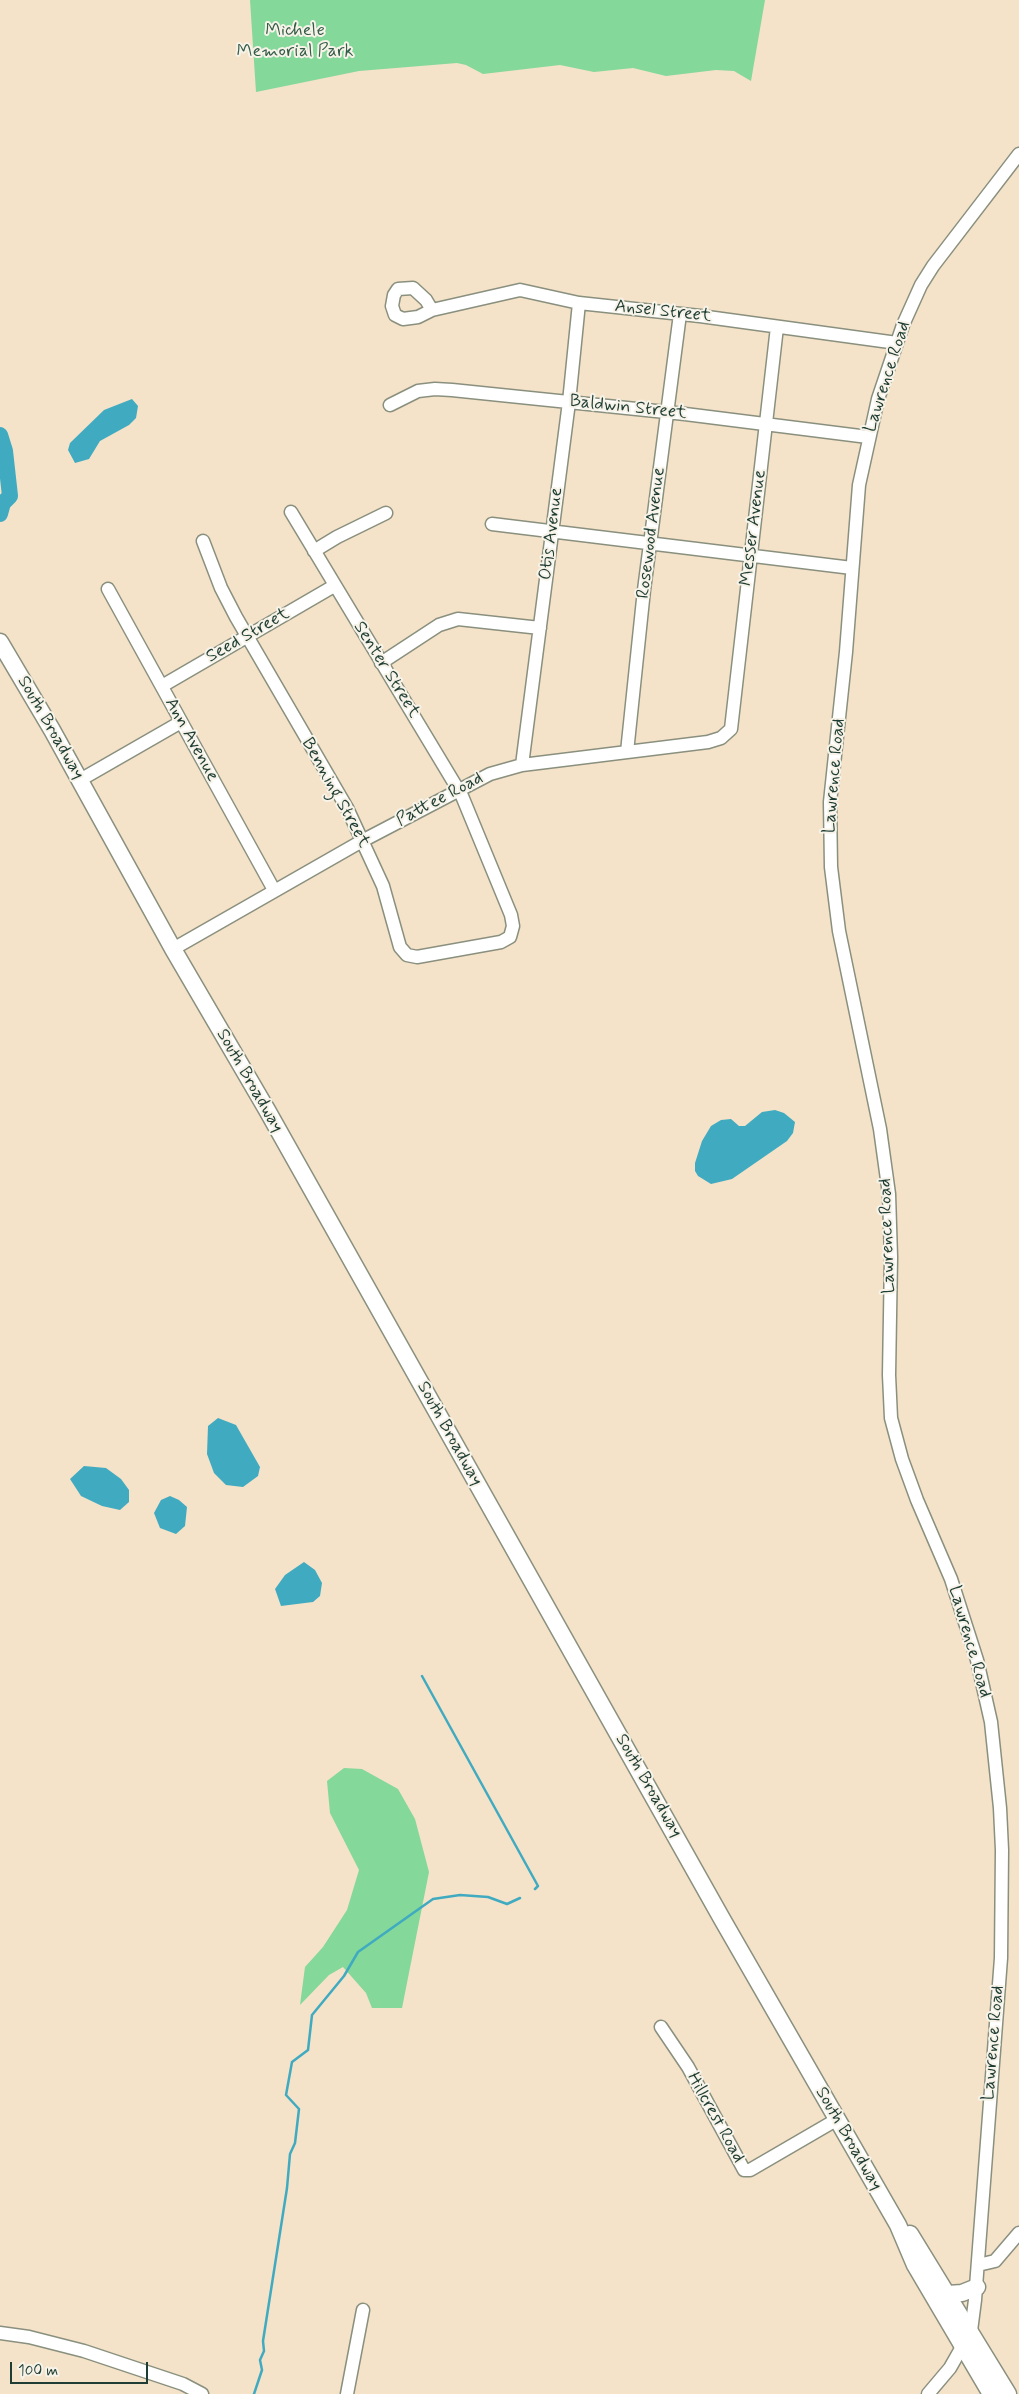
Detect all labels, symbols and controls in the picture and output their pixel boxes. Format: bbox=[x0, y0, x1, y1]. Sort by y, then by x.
park label: Michele Memorial Park bbox=[237, 20, 353, 62]
street label: Ansel Street bbox=[614, 296, 712, 328]
street label: Lawrence Road bbox=[860, 319, 916, 435]
street label: Baldwin Street bbox=[568, 391, 688, 425]
street label: Rosewood Avenue bbox=[633, 466, 671, 600]
street label: Messer Avenue bbox=[736, 469, 772, 587]
street label: Otis Avenue bbox=[536, 487, 568, 581]
street label: Seed Street bbox=[203, 604, 293, 668]
street label: Senter Street bbox=[348, 618, 424, 722]
street label: South Broadway bbox=[12, 672, 88, 784]
street label: Ann Avenue bbox=[159, 694, 223, 786]
street label: Lawrence Road bbox=[819, 718, 851, 834]
street label: Benning Street bbox=[296, 734, 374, 852]
street label: Pattee Road bbox=[393, 768, 487, 832]
street label: South Broadway bbox=[211, 1025, 287, 1137]
street label: Lawrence Road bbox=[875, 1178, 901, 1294]
street label: South Broadway bbox=[411, 1378, 487, 1490]
street label: Lawrence Road bbox=[943, 1584, 995, 1700]
street label: South Broadway bbox=[610, 1730, 686, 1842]
street label: Lawrence Road bbox=[978, 1985, 1010, 2101]
street label: Hillcrest Road bbox=[681, 2069, 749, 2167]
street label: South Broadway bbox=[810, 2083, 886, 2195]
scale bar bbox=[12, 2352, 150, 2384]
text: 100 m bbox=[18, 2361, 58, 2381]

